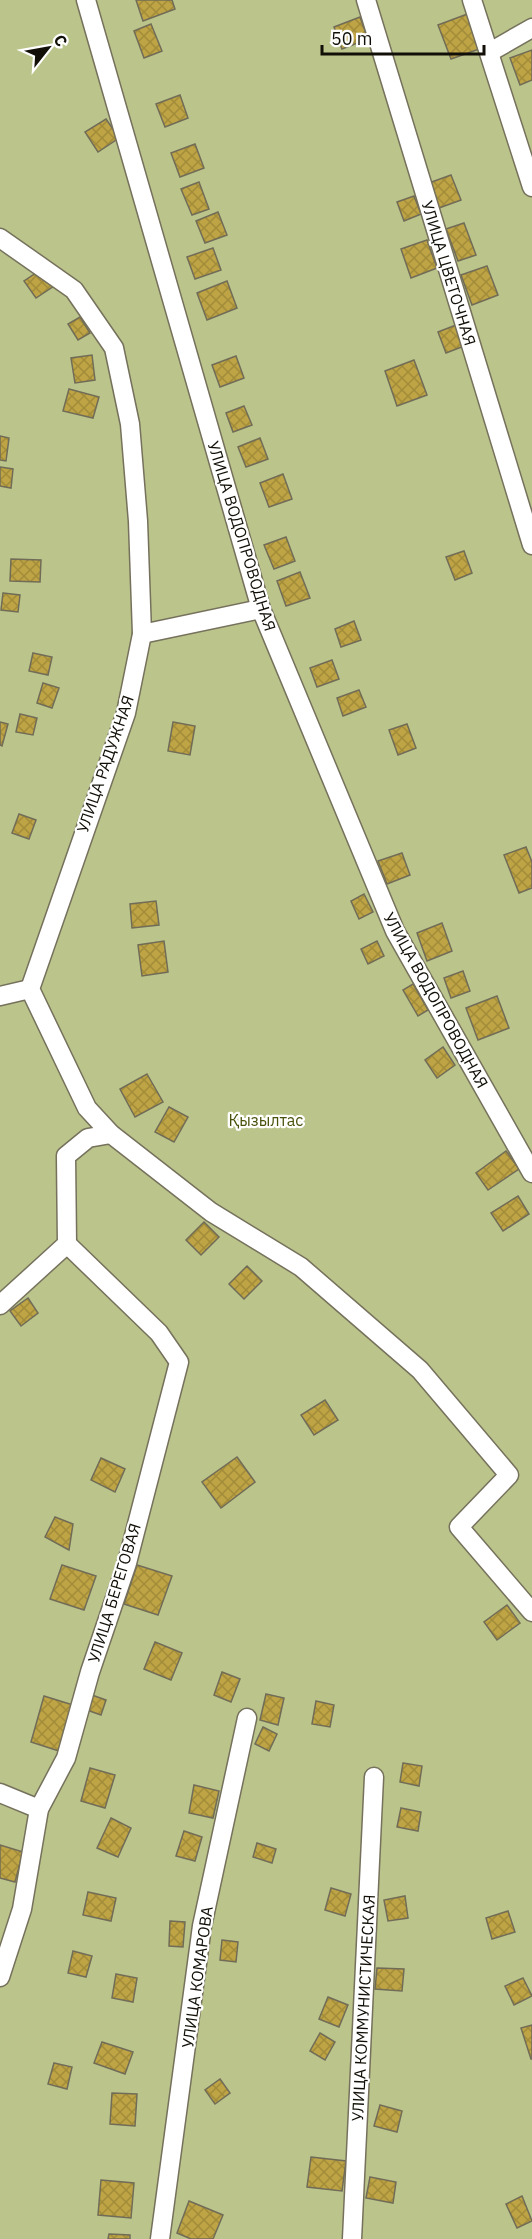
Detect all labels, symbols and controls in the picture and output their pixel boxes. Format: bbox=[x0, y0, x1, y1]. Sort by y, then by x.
north arrow bbox=[18, 18, 78, 78]
scale bar bbox=[322, 18, 484, 56]
text: 50 m bbox=[331, 27, 373, 50]
text: С bbox=[50, 31, 72, 50]
street label: УЛИЦА ЦВЕТОЧНАЯ bbox=[417, 198, 481, 348]
street label: УЛИЦА ВОДОПРОВОДНАЯ bbox=[204, 439, 280, 633]
street label: УЛИЦА РАДУЖНАЯ bbox=[72, 693, 138, 835]
street label: УЛИЦА ВОДОПРОВОДНАЯ bbox=[379, 909, 493, 1091]
park label: Қызылтас bbox=[229, 1110, 303, 1130]
street label: УЛИЦА БЕРЕГОВАЯ bbox=[83, 1521, 145, 1665]
street label: УЛИЦА КОММУНИСТИЧЕСКАЯ bbox=[347, 1894, 379, 2122]
street label: УЛИЦА КОМАРОВА bbox=[177, 1905, 217, 2049]

